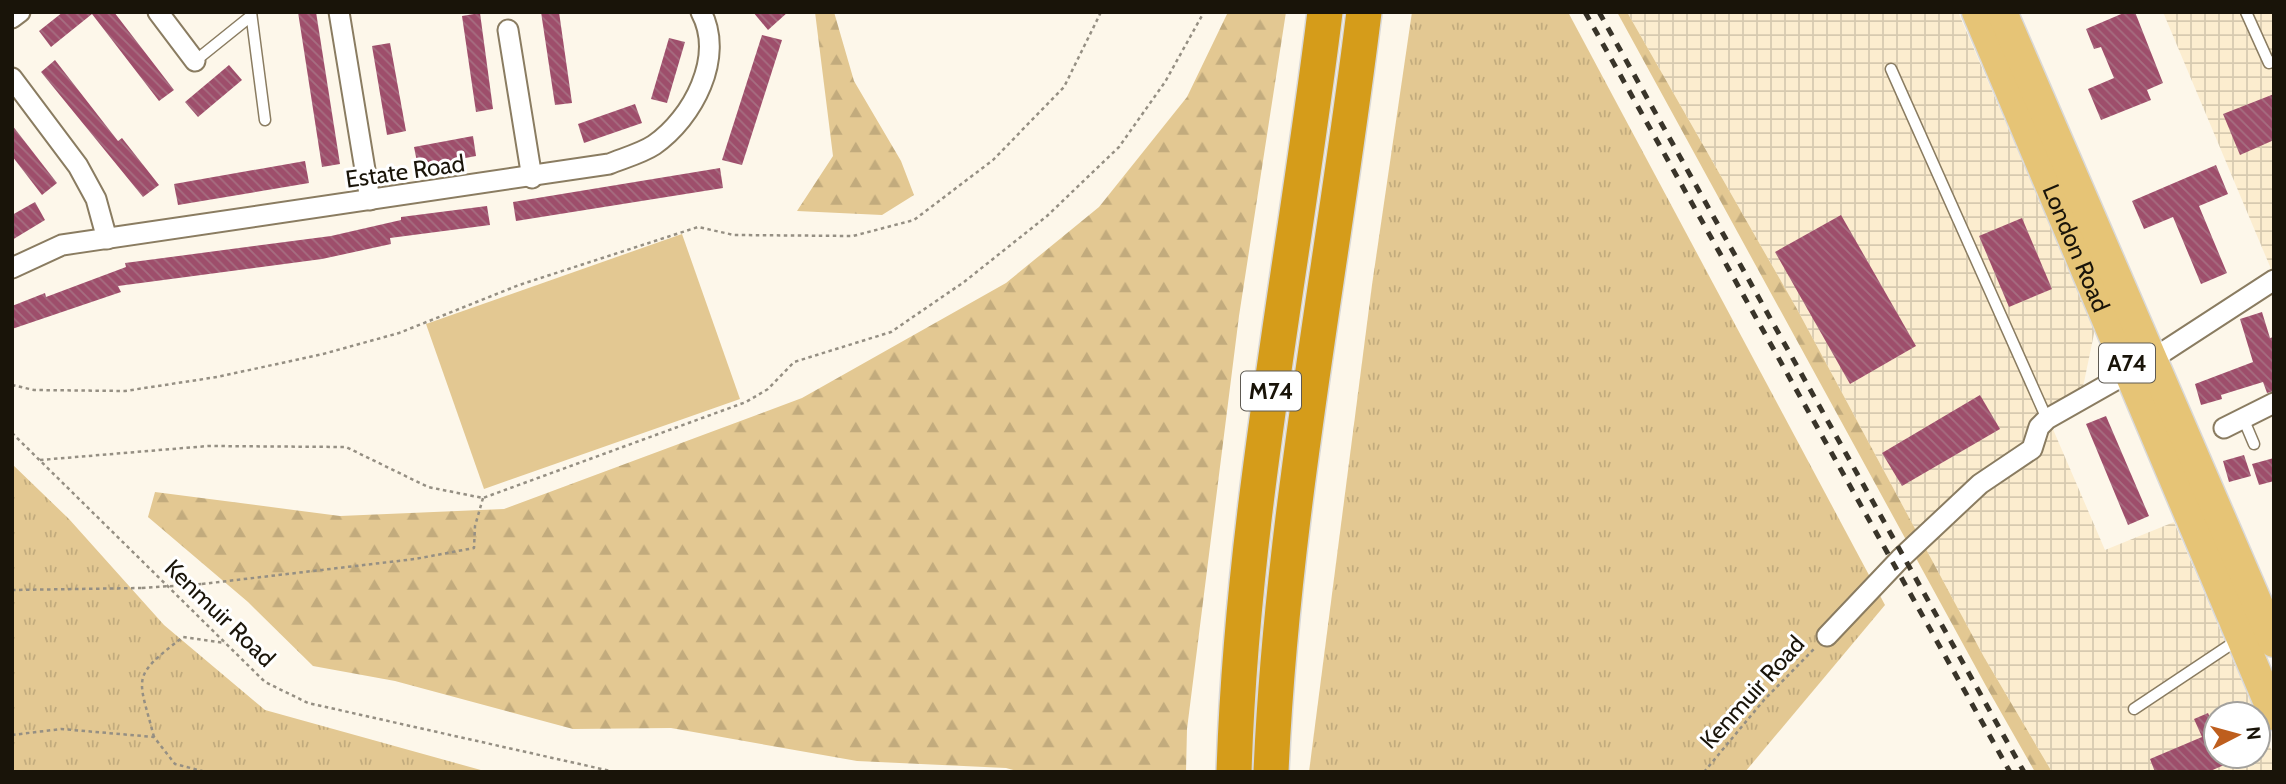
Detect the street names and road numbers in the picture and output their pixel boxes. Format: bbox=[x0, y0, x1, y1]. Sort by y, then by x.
street label: Estate Road bbox=[343, 148, 467, 194]
street label: London Road bbox=[2037, 180, 2116, 316]
road number: A74 bbox=[2099, 344, 2155, 382]
road number: M74 bbox=[1241, 372, 1301, 410]
street label: Kenmuir Road bbox=[159, 553, 281, 673]
street label: Kenmuir Road bbox=[1694, 629, 1810, 755]

